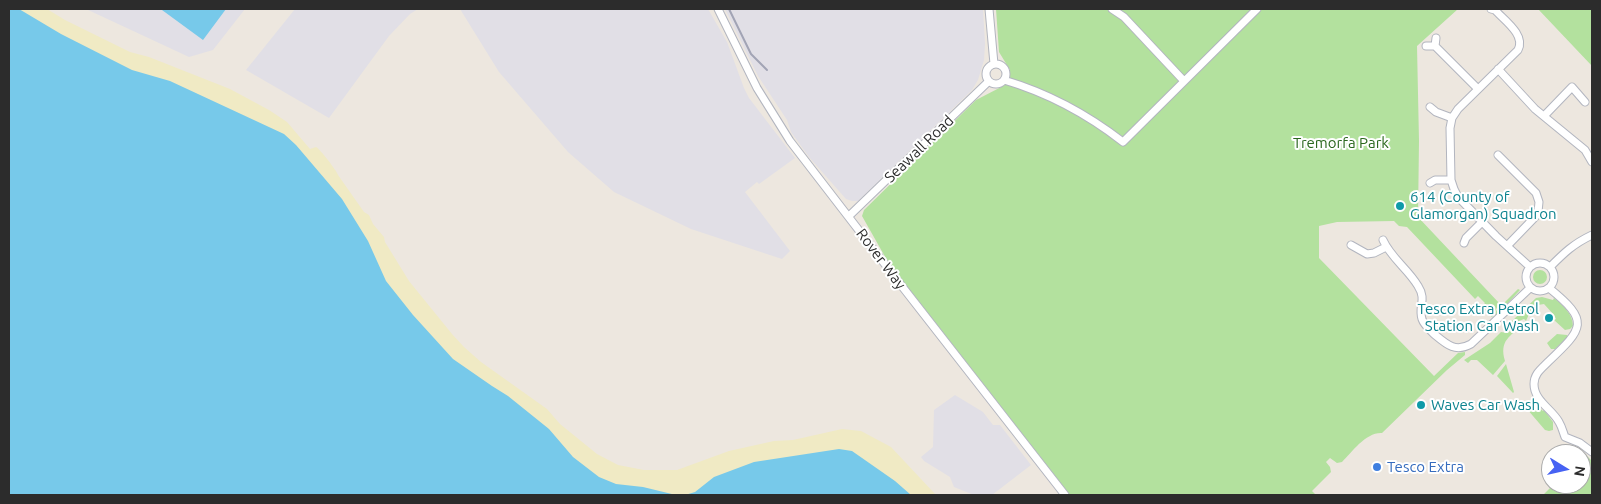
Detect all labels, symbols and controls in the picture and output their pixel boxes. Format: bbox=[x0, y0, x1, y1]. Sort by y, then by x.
street label: Seawall Road bbox=[881, 112, 957, 186]
park label: Tremorfa Park bbox=[1293, 134, 1389, 152]
place label: 614 (County of Glamorgan) Squadron bbox=[1410, 188, 1557, 223]
marker: 614 (County of Glamorgan) Squadron bbox=[1394, 200, 1406, 212]
street label: Rover Way bbox=[852, 225, 910, 293]
place label: Tesco Extra Petrol Station Car Wash bbox=[1417, 300, 1539, 335]
marker: Tesco Extra Petrol Station Car Wash bbox=[1543, 312, 1555, 324]
place label: Waves Car Wash bbox=[1431, 396, 1540, 414]
marker: Waves Car Wash bbox=[1415, 399, 1427, 411]
north arrow bbox=[1541, 444, 1591, 494]
place label: Tesco Extra bbox=[1387, 458, 1464, 476]
marker: Tesco Extra bbox=[1371, 461, 1383, 473]
text: N bbox=[1571, 465, 1589, 478]

